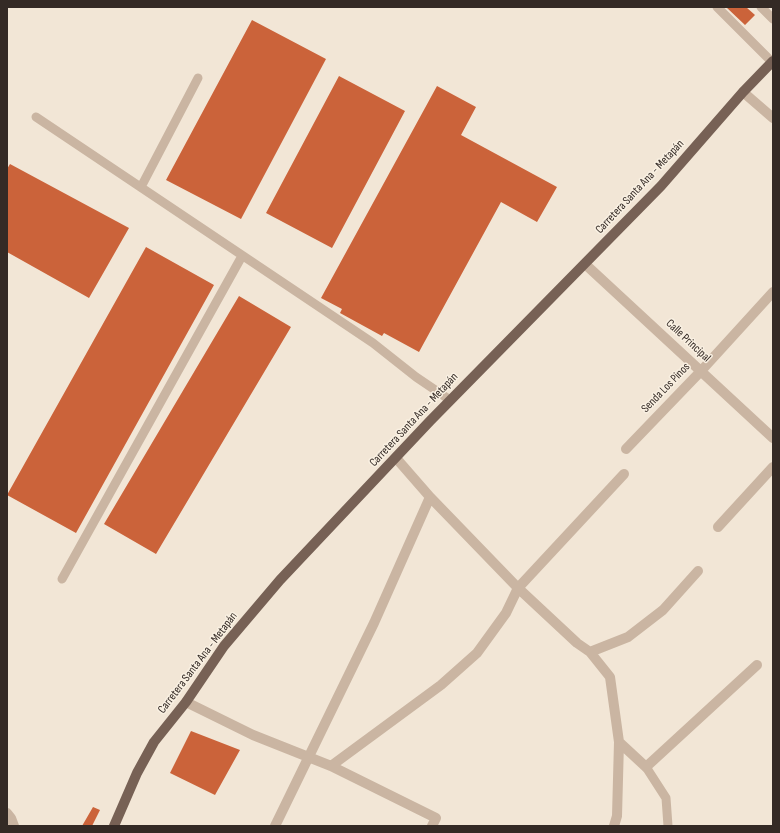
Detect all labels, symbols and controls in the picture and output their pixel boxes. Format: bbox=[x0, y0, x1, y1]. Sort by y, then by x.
street label: Carretera Santa Ana - Metapán bbox=[593, 137, 687, 237]
street label: Calle Principal bbox=[663, 317, 713, 365]
street label: Senda Los Pinos bbox=[639, 360, 693, 416]
street label: Carretera Santa Ana - Metapán bbox=[367, 370, 461, 470]
street label: Carretera Santa Ana - Metapán bbox=[155, 609, 241, 717]

